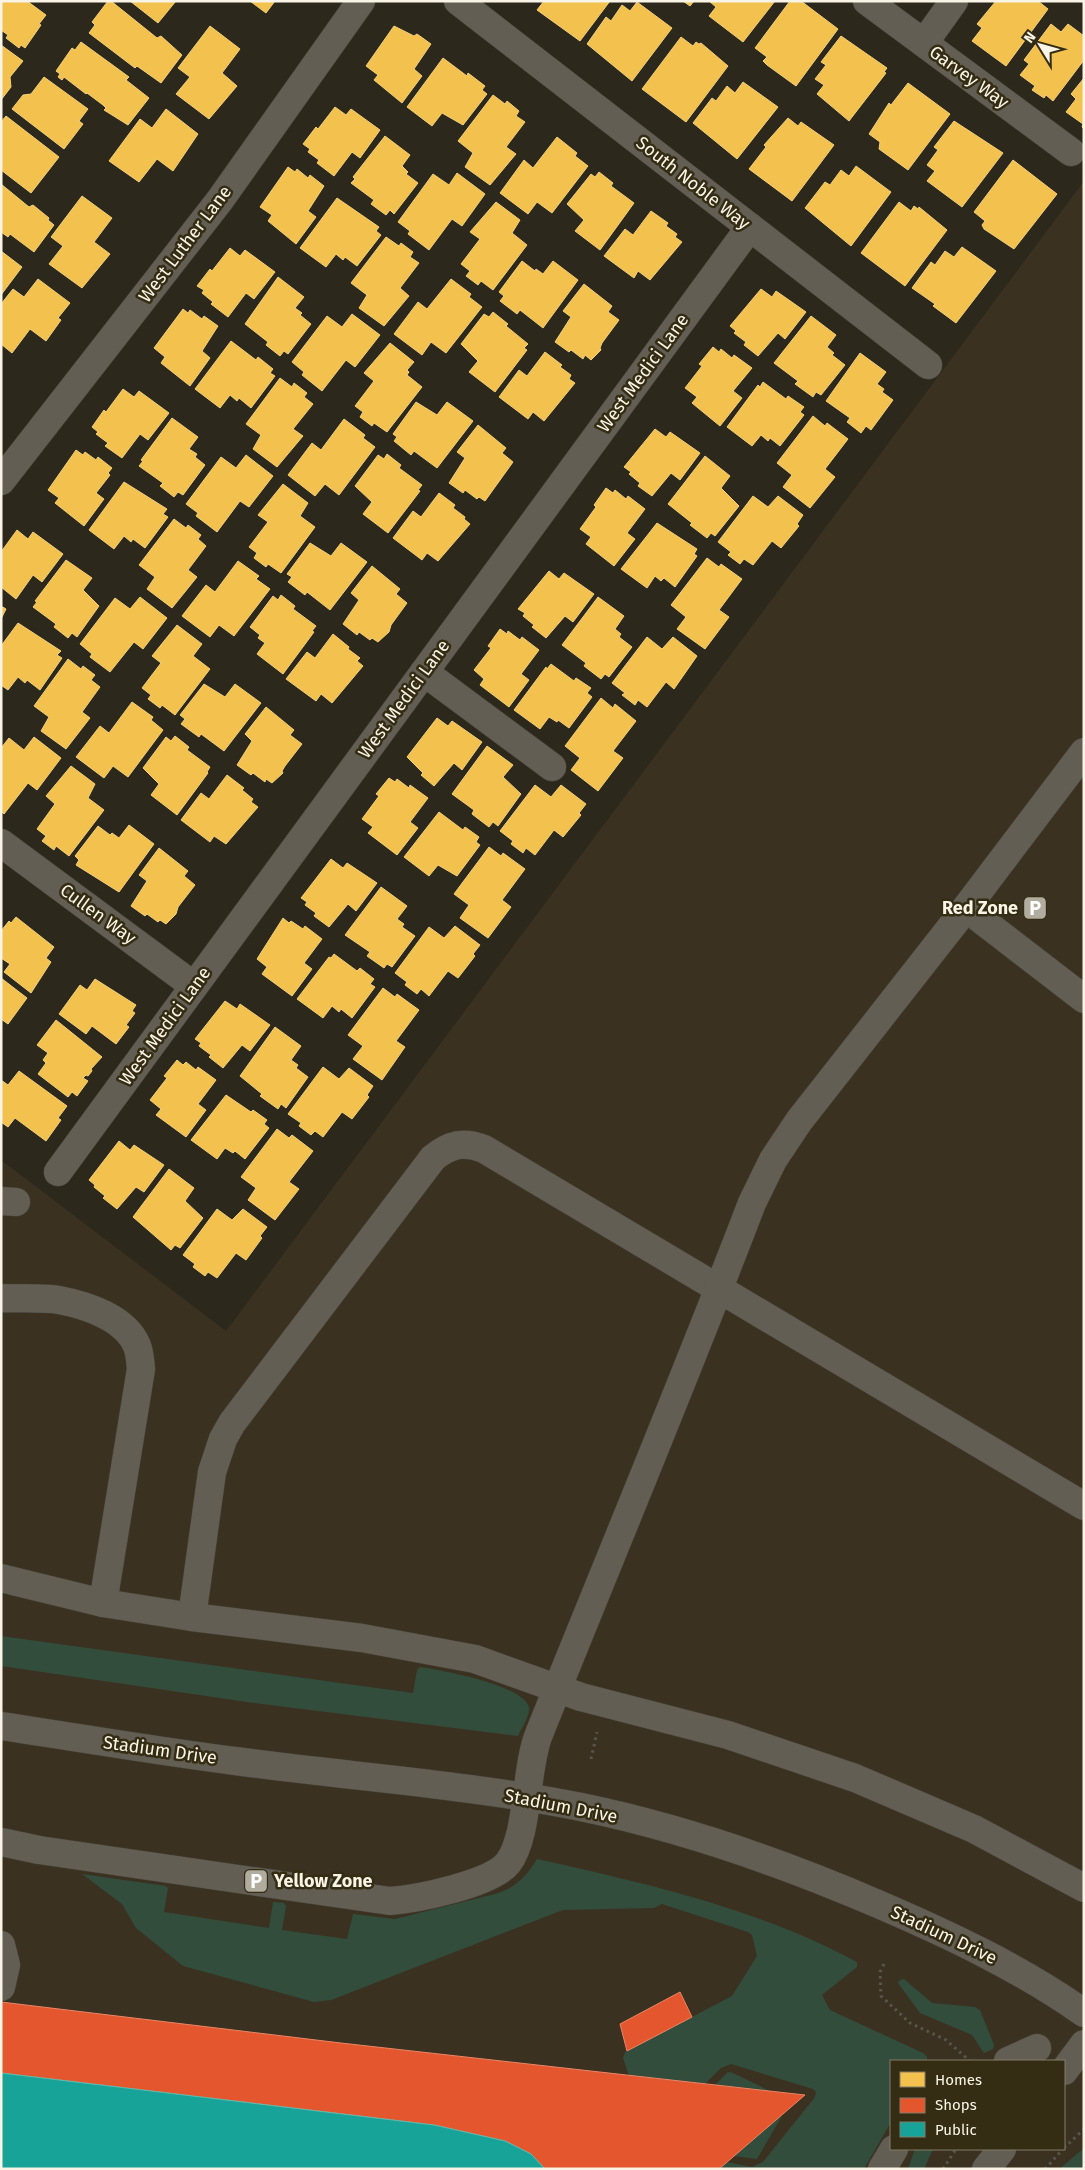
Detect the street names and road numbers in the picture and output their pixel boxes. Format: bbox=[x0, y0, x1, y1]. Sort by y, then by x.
street label: Garvey Way bbox=[925, 41, 1013, 113]
street label: South Noble Way bbox=[632, 132, 754, 234]
street label: West Luther Lane bbox=[134, 181, 236, 307]
street label: West Medici Lane bbox=[593, 309, 693, 437]
street label: West Medici Lane bbox=[354, 635, 454, 763]
street label: Cullen Way bbox=[56, 879, 140, 949]
street label: West Medici Lane bbox=[115, 962, 215, 1090]
street label: Stadium Drive bbox=[102, 1731, 218, 1769]
street label: Stadium Drive bbox=[503, 1784, 619, 1828]
street label: Stadium Drive bbox=[887, 1901, 1001, 1969]

